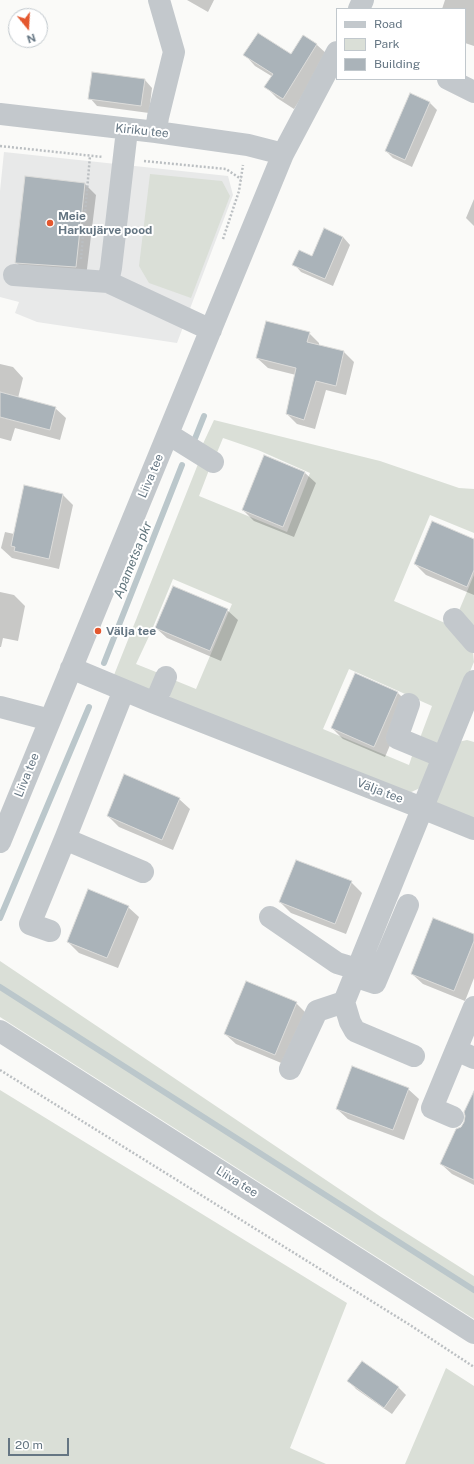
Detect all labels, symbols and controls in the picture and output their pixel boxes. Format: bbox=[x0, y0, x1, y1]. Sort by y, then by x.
north arrow bbox=[8, 8, 48, 48]
legend bbox=[336, 8, 466, 80]
text: Road bbox=[374, 17, 402, 31]
text: N bbox=[25, 31, 37, 45]
text: Park bbox=[374, 37, 400, 51]
text: Building bbox=[374, 57, 420, 71]
street label: Kiriku tee bbox=[115, 121, 169, 141]
place label: Meie Harkujärve pood bbox=[58, 209, 152, 237]
marker: Meie Harkujärve pood bbox=[45, 218, 55, 228]
street label: Liiva tee bbox=[135, 452, 167, 500]
water label: Apametsa pkr bbox=[111, 519, 155, 601]
place label: Välja tee bbox=[106, 624, 156, 638]
marker: Välja tee bbox=[93, 626, 103, 636]
street label: Liiva tee bbox=[12, 751, 42, 799]
street label: Välja tee bbox=[355, 776, 405, 806]
street label: Liiva tee bbox=[213, 1164, 261, 1200]
scale bar bbox=[10, 1430, 71, 1456]
text: 20 m bbox=[15, 1438, 43, 1452]

